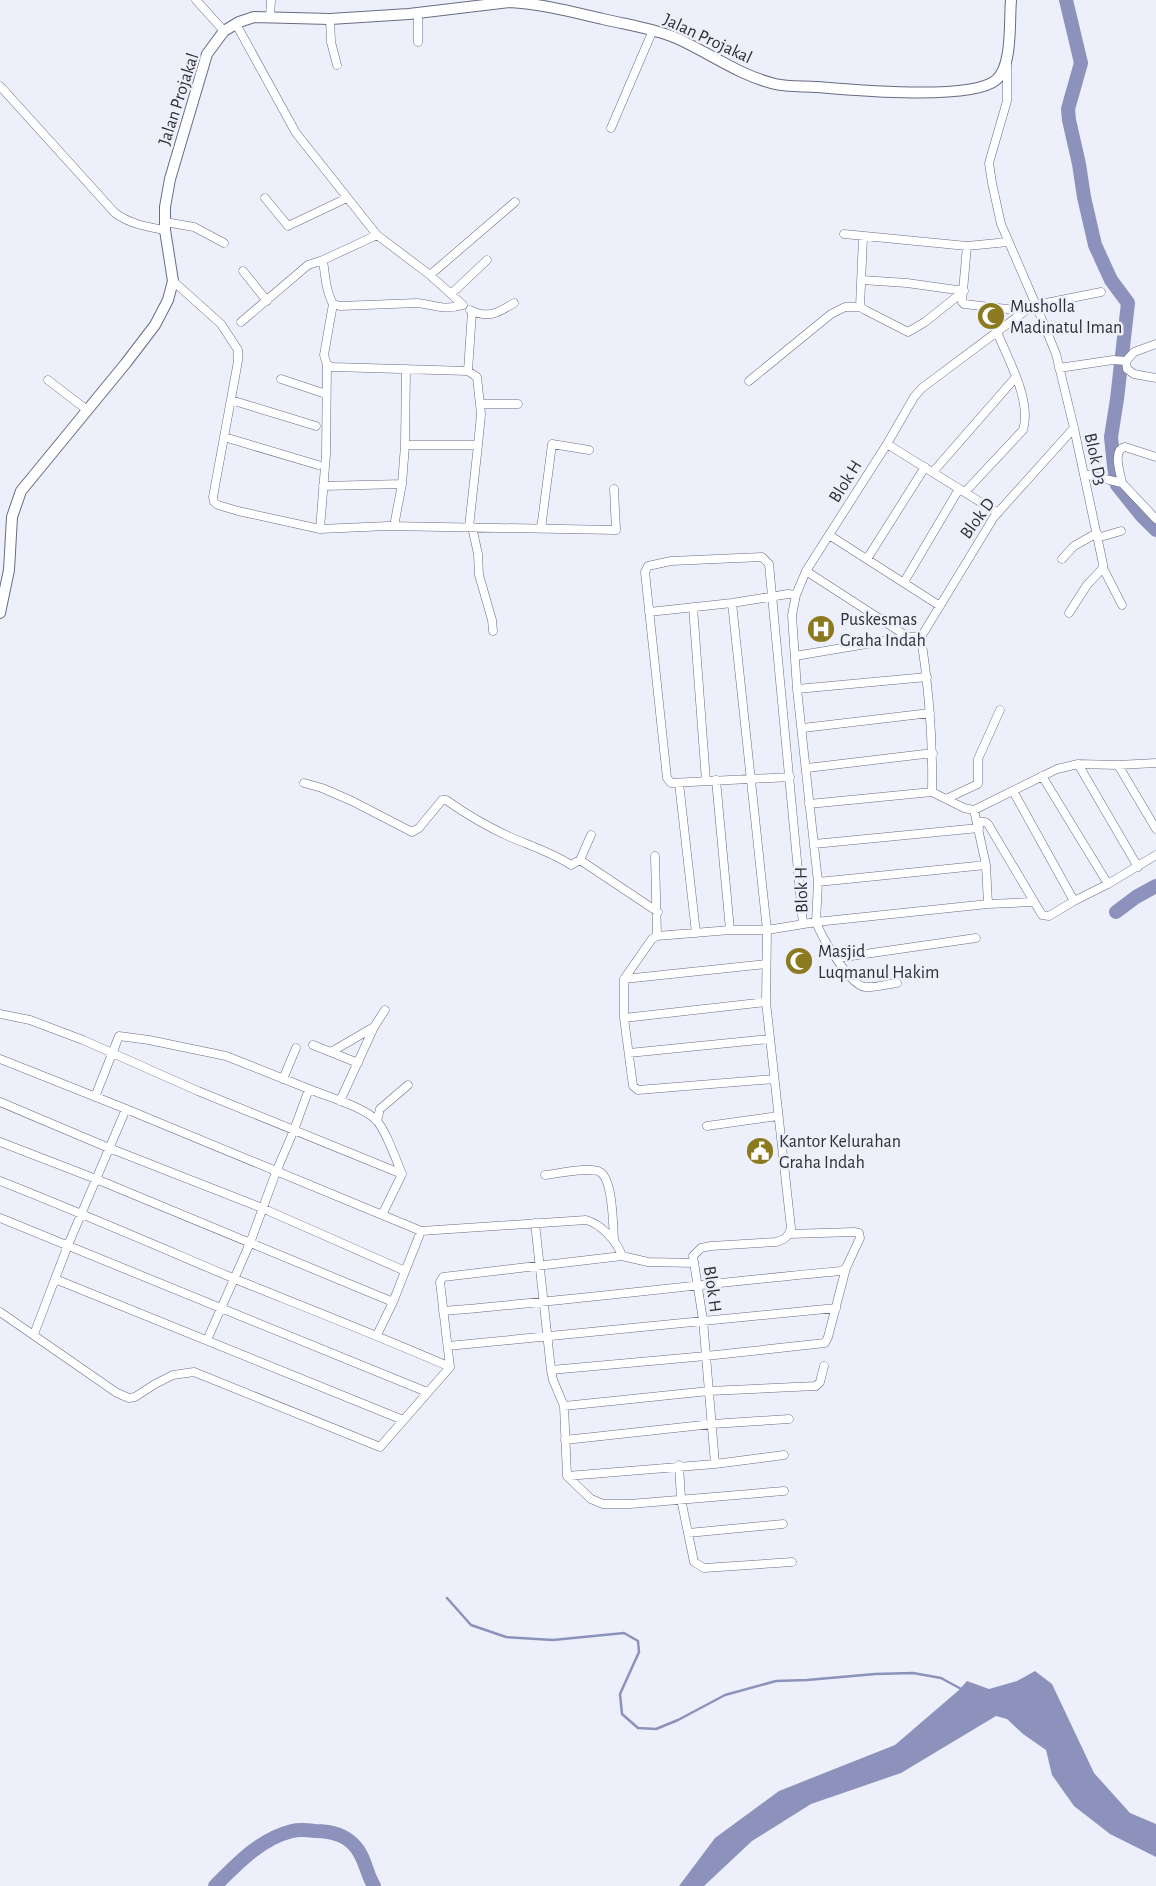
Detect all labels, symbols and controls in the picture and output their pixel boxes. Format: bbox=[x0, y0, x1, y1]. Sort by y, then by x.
street label: Jalan Projakal bbox=[660, 11, 755, 67]
street label: Jalan Projakal bbox=[156, 51, 202, 148]
place label: Musholla Madinatul Iman bbox=[1010, 298, 1122, 337]
mosque icon: Musholla Madinatul Iman bbox=[976, 301, 1006, 331]
street label: Blok D3 bbox=[1081, 431, 1109, 487]
street label: Blok H bbox=[826, 457, 866, 506]
street label: Blok D bbox=[957, 495, 999, 542]
place label: Puskesmas Graha Indah bbox=[840, 611, 926, 650]
hospital icon: Puskesmas Graha Indah bbox=[806, 614, 836, 644]
street label: Blok H bbox=[793, 867, 811, 913]
place label: Masjid Luqmanul Hakim bbox=[818, 943, 939, 982]
mosque icon: Masjid Luqmanul Hakim bbox=[784, 946, 814, 976]
place label: Kantor Kelurahan Graha Indah bbox=[779, 1133, 901, 1172]
public building icon: Kantor Kelurahan Graha Indah bbox=[745, 1136, 775, 1166]
street label: Blok H bbox=[700, 1265, 724, 1313]

